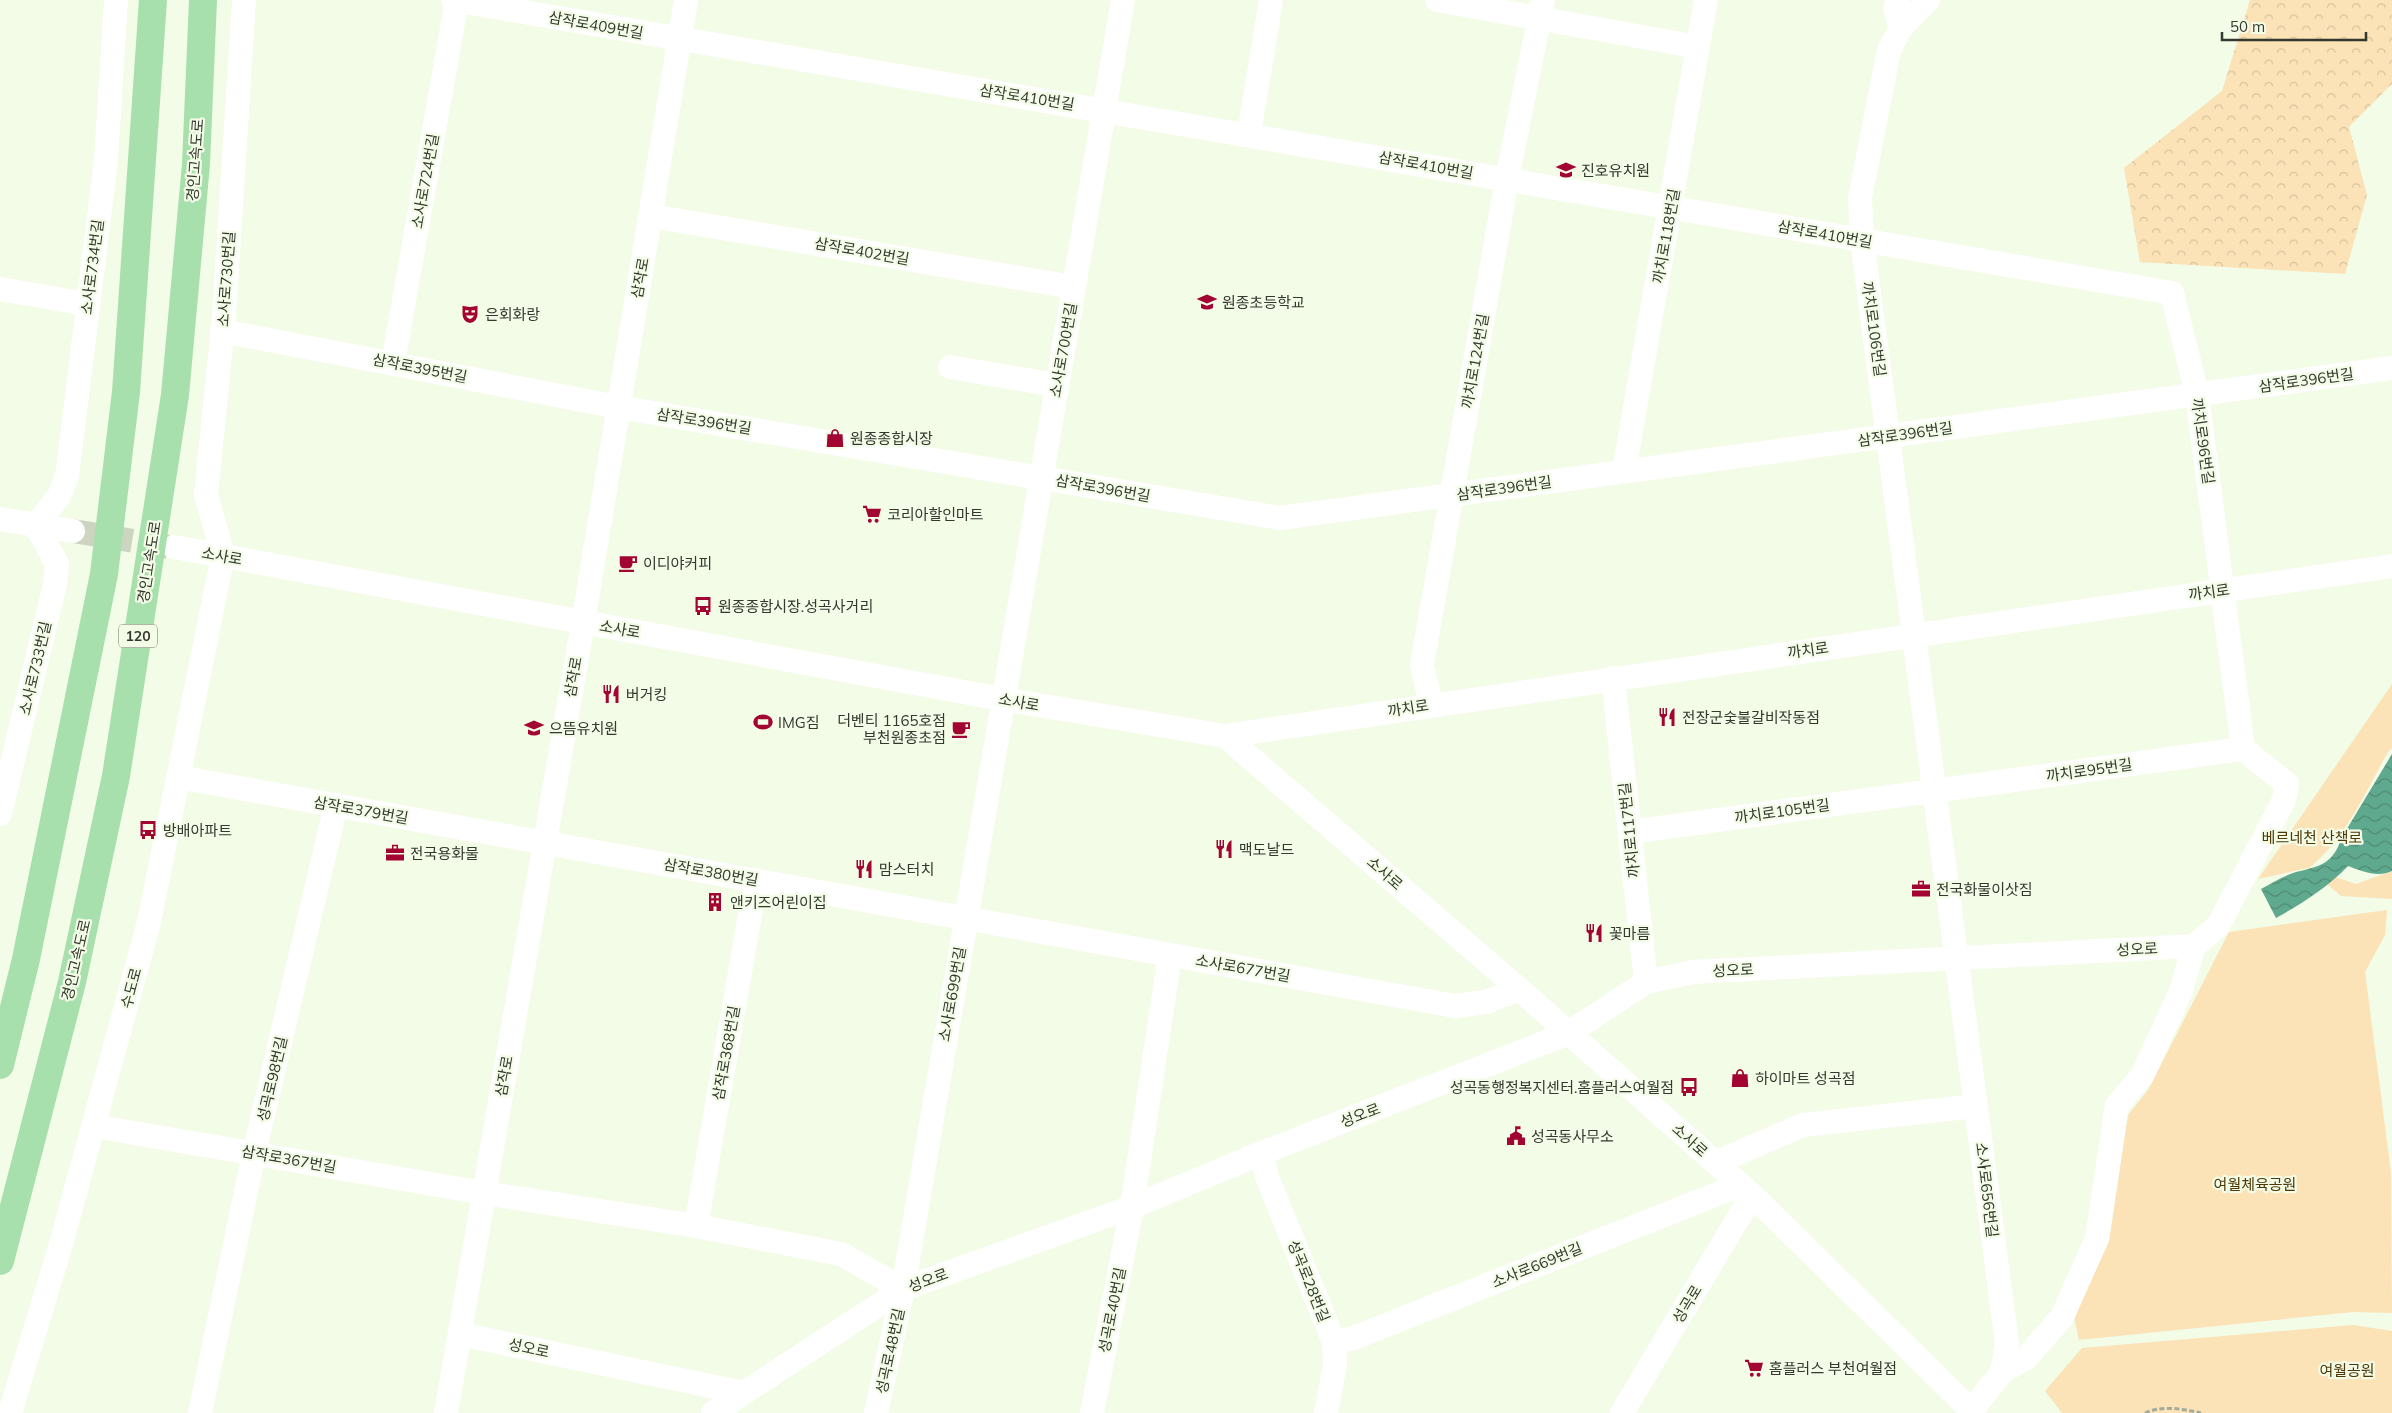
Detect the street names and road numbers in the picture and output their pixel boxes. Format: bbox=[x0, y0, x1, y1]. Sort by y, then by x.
street label: 삼작로409번길 bbox=[547, 7, 645, 43]
street label: 삼작로410번길 bbox=[978, 80, 1076, 114]
street label: 경인고속도로 bbox=[183, 118, 207, 202]
street label: 소사로724번길 bbox=[407, 132, 443, 230]
street label: 삼작로410번길 bbox=[1377, 147, 1475, 183]
street label: 까치로118번길 bbox=[1648, 187, 1684, 285]
street label: 삼작로410번길 bbox=[1776, 216, 1874, 252]
street label: 소사로734번길 bbox=[77, 218, 107, 316]
street label: 소사로730번길 bbox=[213, 230, 239, 328]
street label: 삼작로402번길 bbox=[813, 233, 911, 269]
street label: 삼작로 bbox=[627, 256, 653, 300]
street label: 까치로106번길 bbox=[1858, 280, 1890, 378]
street label: 소사로700번길 bbox=[1045, 301, 1081, 399]
street label: 까치로124번길 bbox=[1457, 312, 1493, 410]
street label: 삼작로395번길 bbox=[371, 350, 469, 386]
street label: 삼작로396번길 bbox=[2257, 364, 2355, 396]
street label: 까치로96번길 bbox=[2188, 397, 2218, 485]
street label: 삼작로396번길 bbox=[655, 404, 753, 438]
street label: 삼작로396번길 bbox=[1856, 418, 1954, 450]
street label: 삼작로396번길 bbox=[1054, 470, 1152, 506]
street label: 삼작로396번길 bbox=[1455, 472, 1553, 504]
street label: 경인고속도로 bbox=[133, 520, 165, 604]
street label: 소사로 bbox=[200, 543, 244, 569]
street label: 까치로 bbox=[2187, 580, 2231, 604]
street label: 소사로 bbox=[598, 616, 642, 642]
street label: 소사로733번길 bbox=[15, 619, 55, 717]
road number: 120 bbox=[119, 624, 157, 648]
street label: 까치로 bbox=[1786, 638, 1830, 662]
street label: 삼작로 bbox=[560, 655, 586, 699]
street label: 소사로 bbox=[997, 689, 1041, 715]
street label: 까치로 bbox=[1386, 695, 1430, 721]
street label: 까치로95번길 bbox=[2045, 755, 2133, 785]
street label: 까치로117번길 bbox=[1615, 781, 1643, 879]
street label: 삼작로379번길 bbox=[312, 792, 410, 828]
street label: 까치로105번길 bbox=[1733, 795, 1831, 827]
street label: 소사로 bbox=[1363, 852, 1407, 894]
street label: 삼작로380번길 bbox=[662, 854, 760, 890]
street label: 경인고속도로 bbox=[57, 918, 95, 1002]
street label: 성오로 bbox=[2116, 938, 2158, 960]
street label: 소사로699번길 bbox=[934, 945, 970, 1043]
street label: 소사로677번길 bbox=[1194, 950, 1292, 986]
street label: 성오로 bbox=[1712, 959, 1754, 981]
street label: 수도로 bbox=[116, 966, 146, 1010]
street label: 삼작로368번길 bbox=[708, 1004, 744, 1102]
street label: 성곡로98번길 bbox=[253, 1034, 291, 1124]
street label: 삼작로 bbox=[491, 1054, 517, 1098]
street label: 성오로 bbox=[1337, 1099, 1383, 1131]
street label: 소사로 bbox=[1668, 1119, 1712, 1161]
street label: 삼작로367번길 bbox=[240, 1141, 338, 1177]
street label: 소사로656번길 bbox=[1972, 1141, 2002, 1239]
street label: 성곡로28번길 bbox=[1284, 1237, 1334, 1325]
street label: 소사로669번길 bbox=[1489, 1238, 1585, 1292]
street label: 성오로 bbox=[905, 1264, 951, 1296]
street label: 성곡로40번길 bbox=[1094, 1265, 1130, 1355]
street label: 성곡로 bbox=[1668, 1281, 1706, 1327]
street label: 성곡로48번길 bbox=[872, 1306, 908, 1396]
street label: 성오로 bbox=[507, 1334, 551, 1362]

